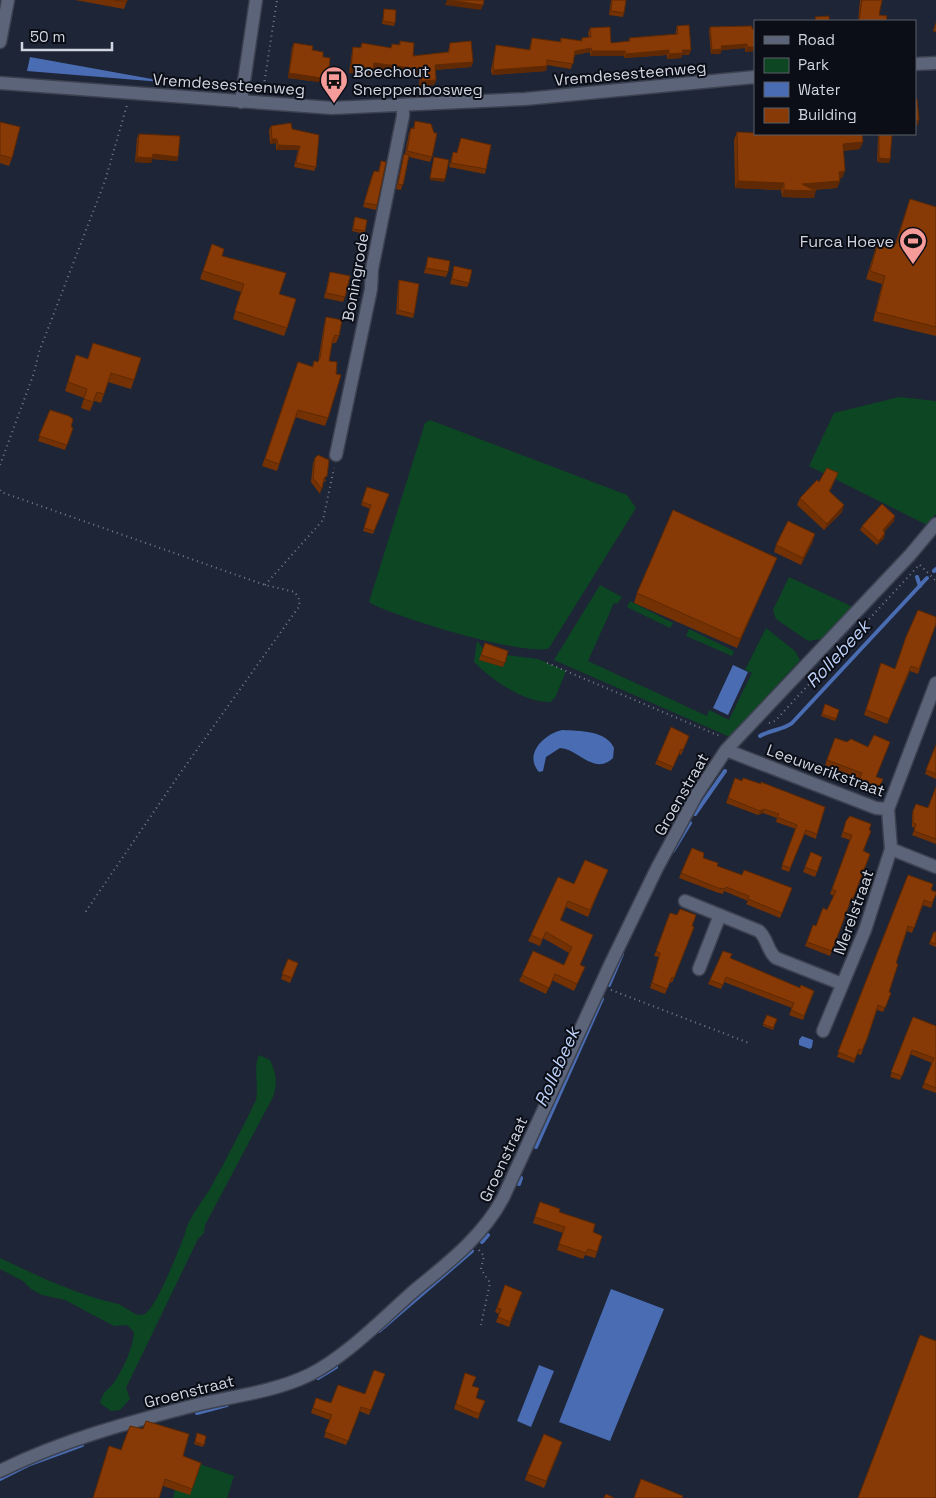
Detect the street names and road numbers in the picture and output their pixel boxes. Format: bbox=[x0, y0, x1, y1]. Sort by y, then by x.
street label: Vremdesesteenweg bbox=[553, 56, 707, 91]
street label: Vremdesesteenweg bbox=[152, 69, 306, 100]
street label: Boningrode bbox=[337, 231, 374, 323]
street label: Leeuwerikstraat bbox=[764, 739, 888, 802]
street label: Groenstraat bbox=[649, 749, 714, 839]
street label: Merelstraat bbox=[828, 867, 879, 958]
street label: Groenstraat bbox=[474, 1113, 532, 1205]
street label: Groenstraat bbox=[142, 1370, 236, 1413]

